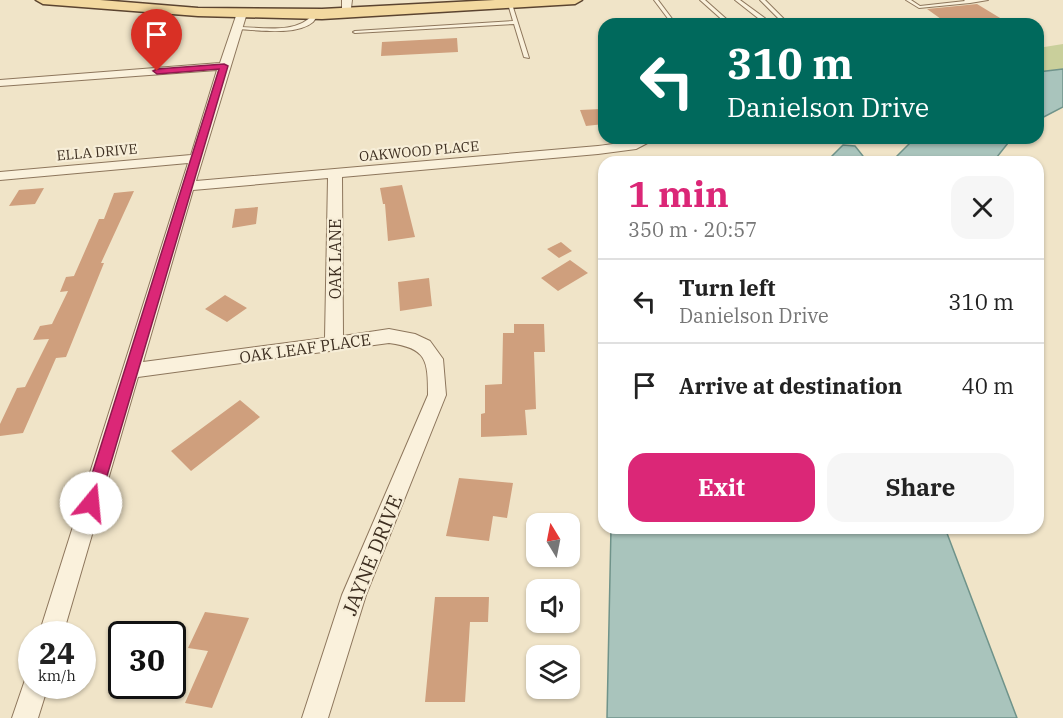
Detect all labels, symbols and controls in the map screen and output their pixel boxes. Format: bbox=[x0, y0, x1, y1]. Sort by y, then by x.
pin bbox=[131, 9, 182, 71]
icon: arrive bbox=[140, 18, 173, 51]
text: 310 m bbox=[727, 36, 853, 91]
icon: left bbox=[628, 42, 706, 120]
text: Danielson Drive bbox=[727, 89, 929, 124]
street label: OAKWOOD PLACE bbox=[358, 137, 480, 165]
street label: ELLA DRIVE bbox=[56, 140, 138, 164]
text: 1 min bbox=[628, 170, 729, 217]
button: close bbox=[951, 176, 1014, 239]
text: 350 m · 20:57 bbox=[628, 216, 757, 243]
street label: OAK LANE bbox=[325, 219, 345, 299]
text: Turn left bbox=[679, 273, 775, 302]
icon: left bbox=[628, 285, 661, 318]
text: 310 m bbox=[948, 287, 1014, 316]
text: Danielson Drive bbox=[679, 302, 829, 329]
street label: OAK LEAF PLACE bbox=[238, 329, 372, 367]
icon: arrive bbox=[628, 369, 661, 402]
text: Arrive at destination bbox=[679, 371, 902, 400]
text: 40 m bbox=[962, 371, 1014, 400]
button: Exit bbox=[628, 453, 815, 522]
button: Share bbox=[827, 453, 1014, 522]
position arrow bbox=[59, 471, 123, 535]
street label: JAYNE DRIVE bbox=[336, 491, 408, 619]
north arrow bbox=[526, 513, 580, 567]
map controls bbox=[526, 513, 580, 699]
button: sound bbox=[526, 579, 580, 633]
speed limit sign: 30 bbox=[108, 621, 186, 699]
text: 24 bbox=[39, 633, 75, 672]
button: layers bbox=[526, 645, 580, 699]
text: km/h bbox=[38, 666, 76, 685]

